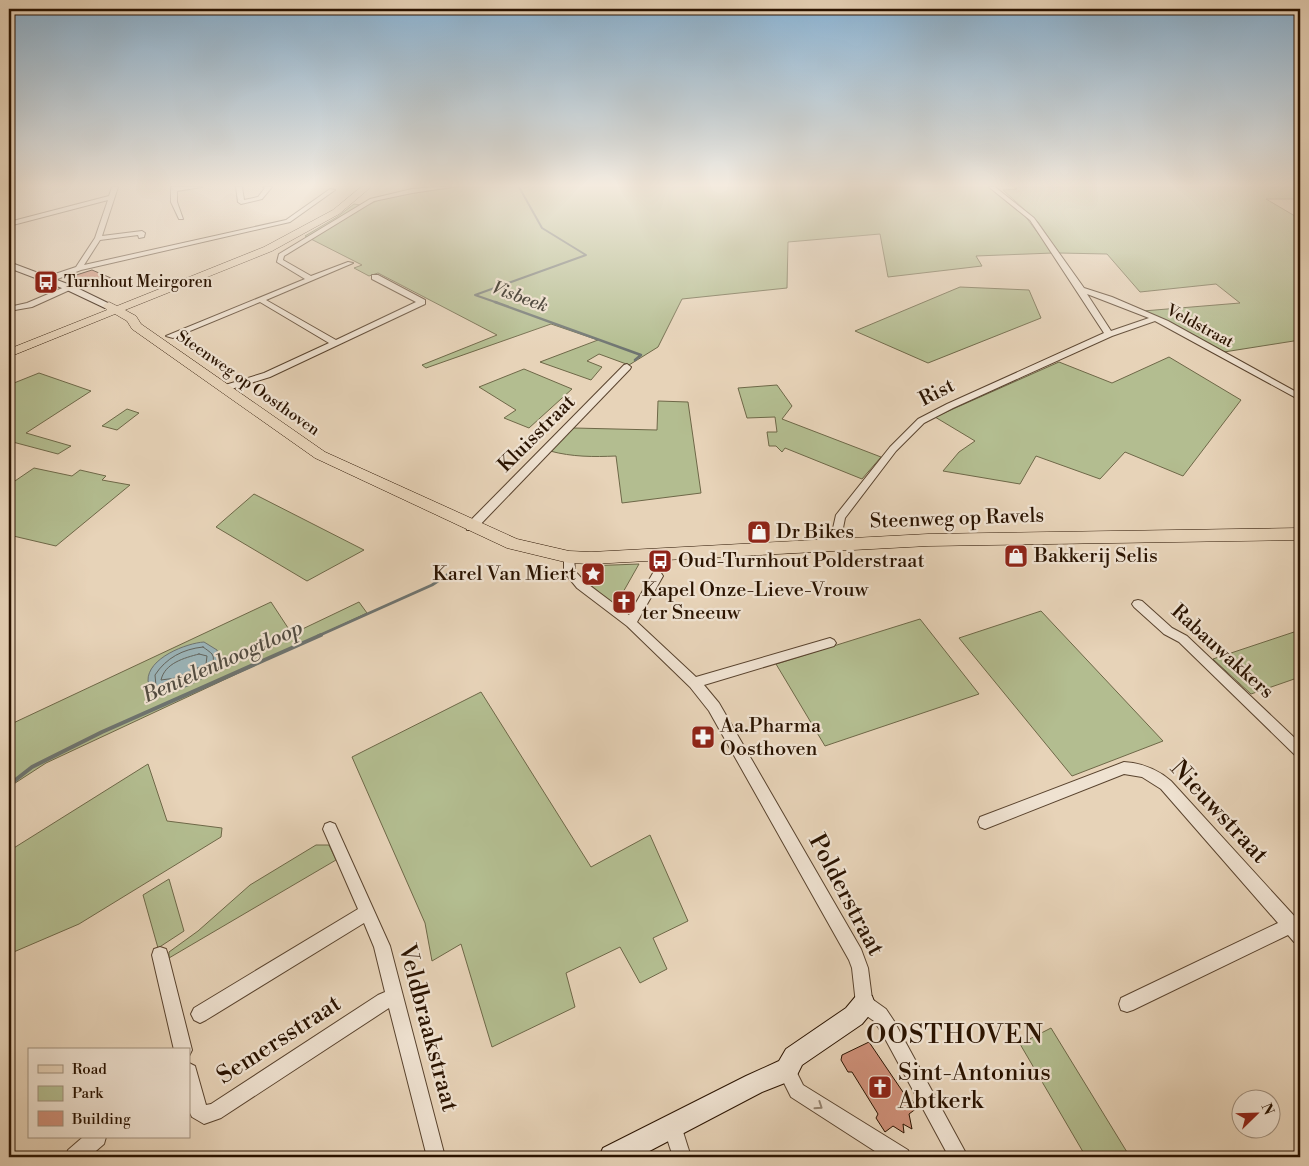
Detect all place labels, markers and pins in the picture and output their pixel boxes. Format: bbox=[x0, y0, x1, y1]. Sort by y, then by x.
bus stop icon: Turnhout Meirgoren bbox=[33, 269, 59, 295]
place label: Turnhout Meirgoren bbox=[64, 272, 213, 292]
shop icon: Dr Bikes bbox=[746, 519, 772, 545]
place label: Dr Bikes bbox=[776, 520, 854, 545]
shop icon: Bakkerij Selis bbox=[1003, 543, 1029, 569]
place label: Bakkerij Selis bbox=[1033, 544, 1158, 569]
bus stop icon: Oud-Turnhout Polderstraat bbox=[647, 548, 673, 574]
place label: Oud-Turnhout Polderstraat bbox=[678, 549, 925, 574]
place icon: Karel Van Miert bbox=[580, 561, 606, 587]
place label: Karel Van Miert bbox=[432, 562, 576, 587]
place label: Kapel Onze-Lieve-Vrouw ter Sneeuw bbox=[642, 578, 870, 626]
church icon: Kapel Onze-Lieve-Vrouw ter Sneeuw bbox=[611, 589, 637, 615]
place label: Aa.Pharma Oosthoven bbox=[719, 714, 822, 762]
pharmacy icon: Aa.Pharma Oosthoven bbox=[690, 724, 716, 750]
place label: Sint-Antonius Abtkerk bbox=[897, 1058, 1051, 1116]
church icon: Sint-Antonius Abtkerk bbox=[867, 1074, 893, 1100]

